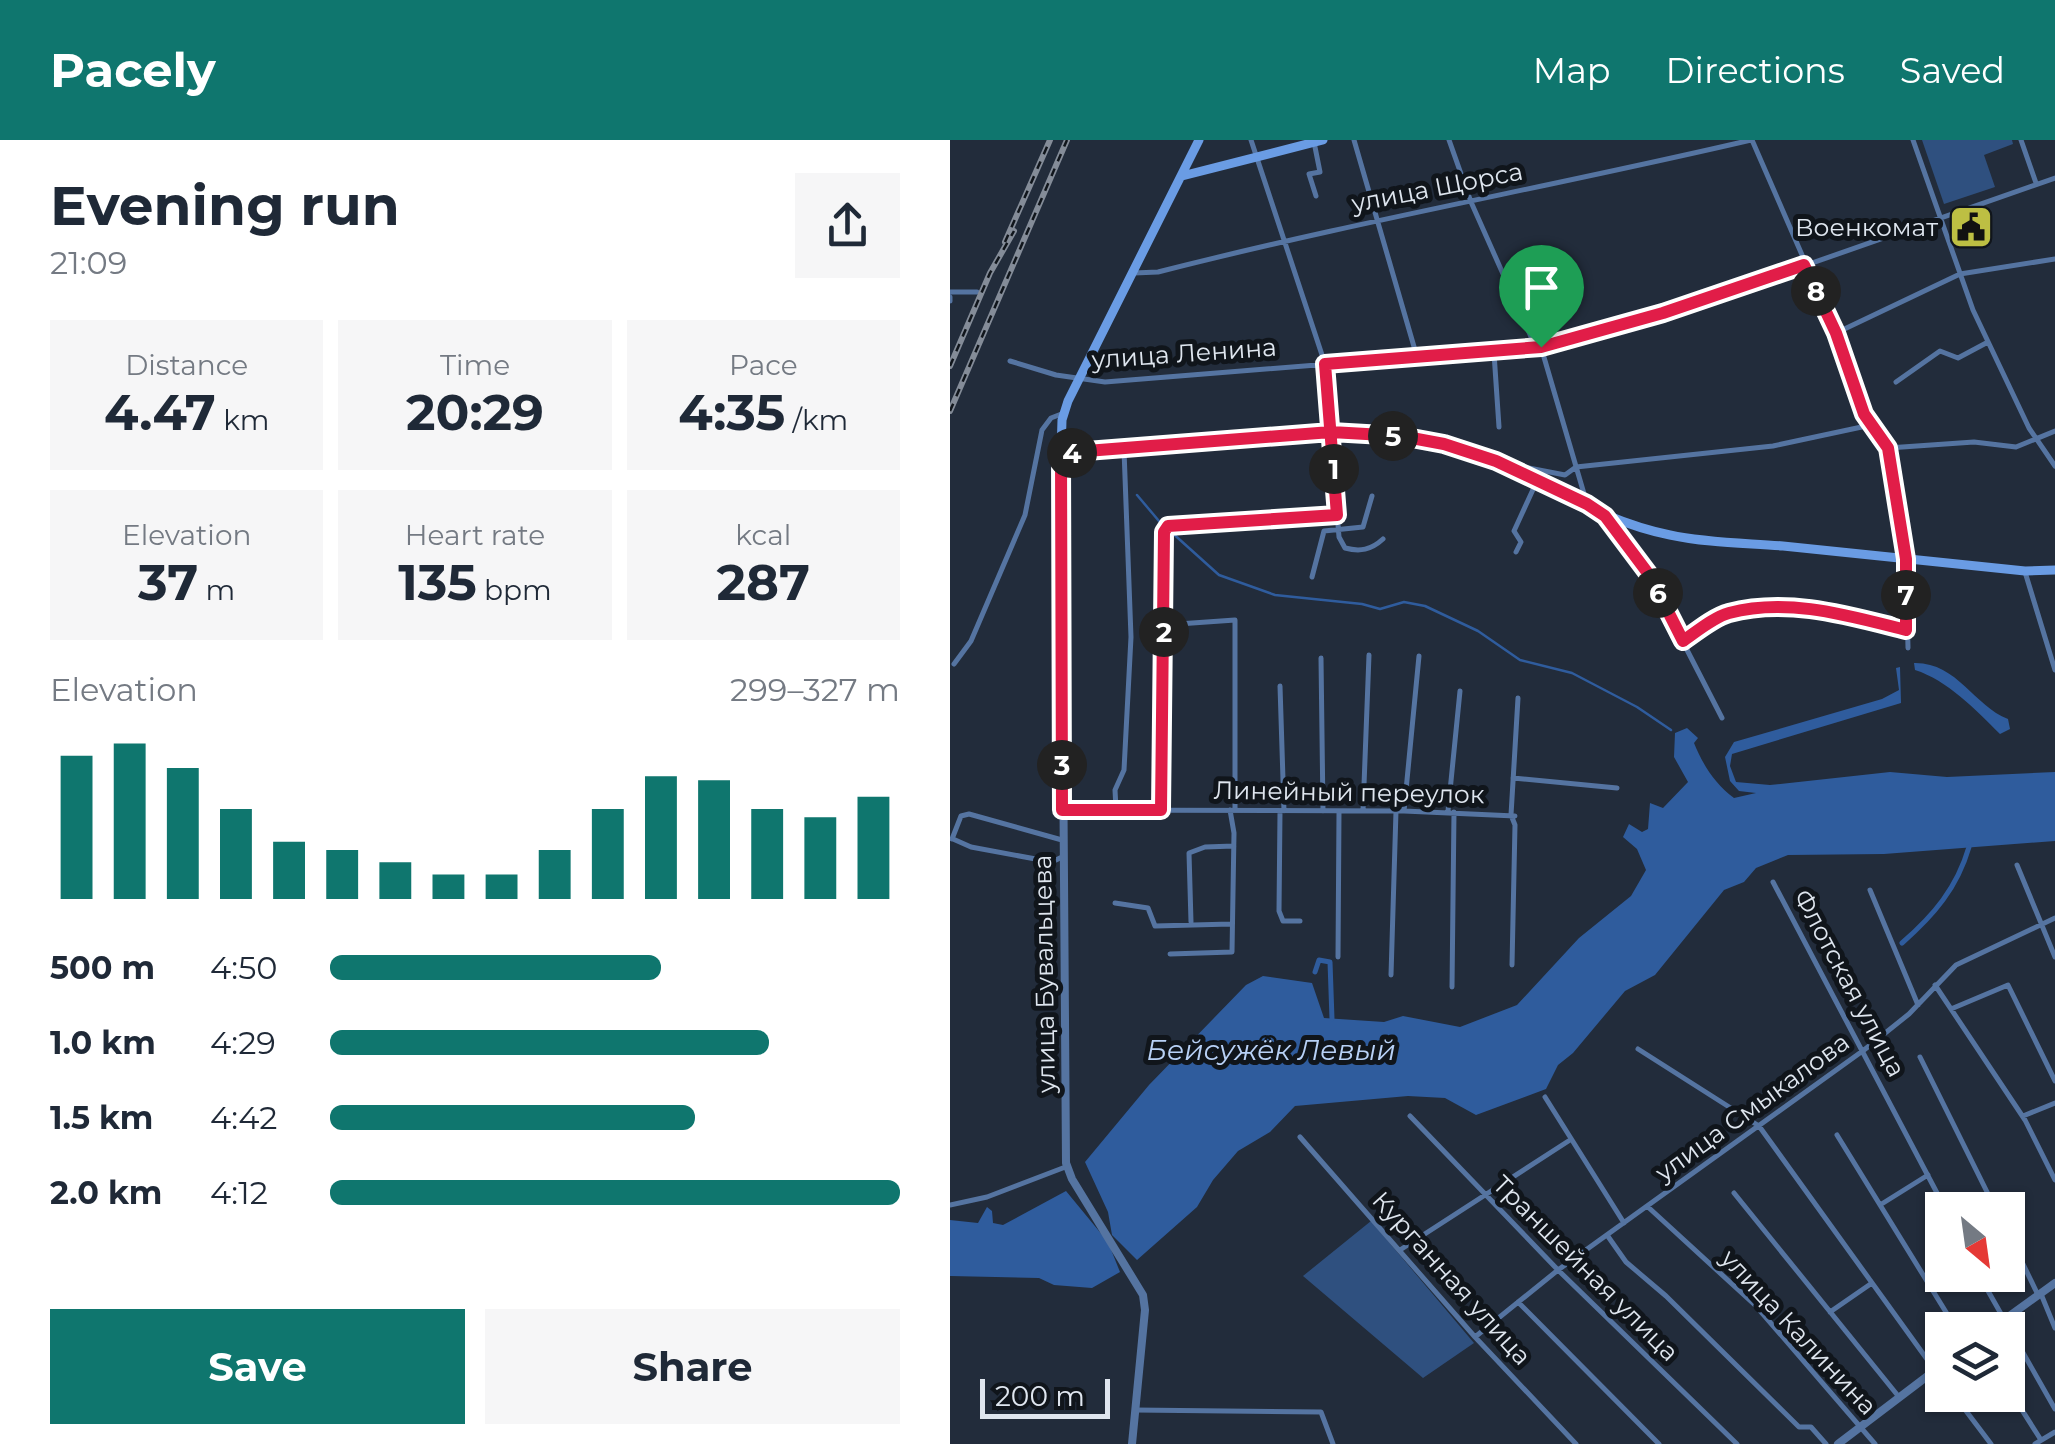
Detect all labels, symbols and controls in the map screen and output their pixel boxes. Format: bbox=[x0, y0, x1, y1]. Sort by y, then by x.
text: Pacely bbox=[50, 41, 216, 99]
text: Map bbox=[1533, 49, 1611, 92]
text: Directions bbox=[1666, 49, 1845, 92]
text: Saved bbox=[1900, 49, 2005, 92]
street label: улица Щорса bbox=[1348, 156, 1525, 219]
text: Evening run bbox=[50, 172, 400, 239]
button: share bbox=[795, 173, 900, 278]
public building icon: Военкомат bbox=[1948, 204, 1994, 250]
place label: Военкомат bbox=[1795, 212, 1938, 242]
text: 21:09 bbox=[50, 243, 127, 282]
pin bbox=[1499, 245, 1584, 348]
icon: arrive bbox=[1514, 260, 1569, 315]
pin: 8 bbox=[1791, 266, 1841, 316]
text: 8 bbox=[1807, 274, 1825, 308]
street label: улица Ленина bbox=[1090, 332, 1277, 374]
text: Distance bbox=[125, 348, 248, 382]
text: Time bbox=[440, 348, 510, 382]
text: Pace bbox=[729, 348, 798, 382]
text: 4.47 bbox=[104, 382, 216, 443]
text: 20:29 bbox=[406, 382, 544, 443]
text: 4:35 bbox=[678, 382, 785, 443]
text: km bbox=[216, 403, 269, 437]
text: /km bbox=[785, 403, 848, 437]
pin: 5 bbox=[1368, 411, 1418, 461]
text: 5 bbox=[1385, 419, 1401, 453]
pin: 4 bbox=[1047, 428, 1097, 478]
text: 4 bbox=[1062, 436, 1082, 470]
pin: 1 bbox=[1309, 444, 1359, 494]
text: 1 bbox=[1329, 452, 1339, 486]
text: Elevation bbox=[122, 518, 251, 552]
text: Heart rate bbox=[405, 518, 545, 552]
text: kcal bbox=[735, 518, 791, 552]
text: 37 bbox=[138, 552, 198, 613]
text: 135 bbox=[398, 552, 477, 613]
text: 287 bbox=[717, 552, 810, 613]
pin: 6 bbox=[1633, 568, 1683, 618]
pin: 7 bbox=[1881, 570, 1931, 620]
text: m bbox=[198, 573, 235, 607]
text: bpm bbox=[477, 573, 552, 607]
text: 6 bbox=[1649, 576, 1667, 610]
text: 7 bbox=[1897, 578, 1915, 612]
pin: 2 bbox=[1139, 607, 1189, 657]
text: 2 bbox=[1156, 615, 1172, 649]
text: Elevation bbox=[50, 670, 198, 709]
text: 299–327 m bbox=[730, 670, 900, 709]
pin: 3 bbox=[1037, 740, 1087, 790]
text: 3 bbox=[1054, 748, 1070, 782]
street label: Линейный переулок bbox=[1213, 775, 1485, 809]
street label: улица Бувальцева bbox=[1027, 855, 1061, 1094]
street label: Флотская улица bbox=[1788, 884, 1912, 1082]
text: 500 m bbox=[50, 948, 155, 987]
text: 4:50 bbox=[210, 948, 277, 987]
text: 1.0 km bbox=[50, 1023, 156, 1062]
text: 4:29 bbox=[210, 1023, 276, 1062]
street label: улица Смыкалова bbox=[1648, 1027, 1855, 1188]
water label: Бейсужёк Левый bbox=[1146, 1033, 1396, 1067]
text: 1.5 km bbox=[50, 1098, 153, 1137]
text: 4:42 bbox=[210, 1098, 277, 1137]
street label: Траншейная улица bbox=[1487, 1169, 1685, 1367]
text: 2.0 km bbox=[50, 1173, 162, 1212]
text: 4:12 bbox=[210, 1173, 268, 1212]
street label: Курганная улица bbox=[1366, 1185, 1538, 1371]
north arrow bbox=[1925, 1192, 2025, 1292]
map controls bbox=[1925, 1192, 2025, 1412]
street label: улица Калинина bbox=[1714, 1242, 1883, 1421]
button: Save bbox=[50, 1309, 465, 1424]
button: Share bbox=[485, 1309, 900, 1424]
button: layers bbox=[1925, 1312, 2025, 1412]
scale bar bbox=[980, 1374, 1110, 1418]
text: 200 m bbox=[995, 1379, 1085, 1413]

